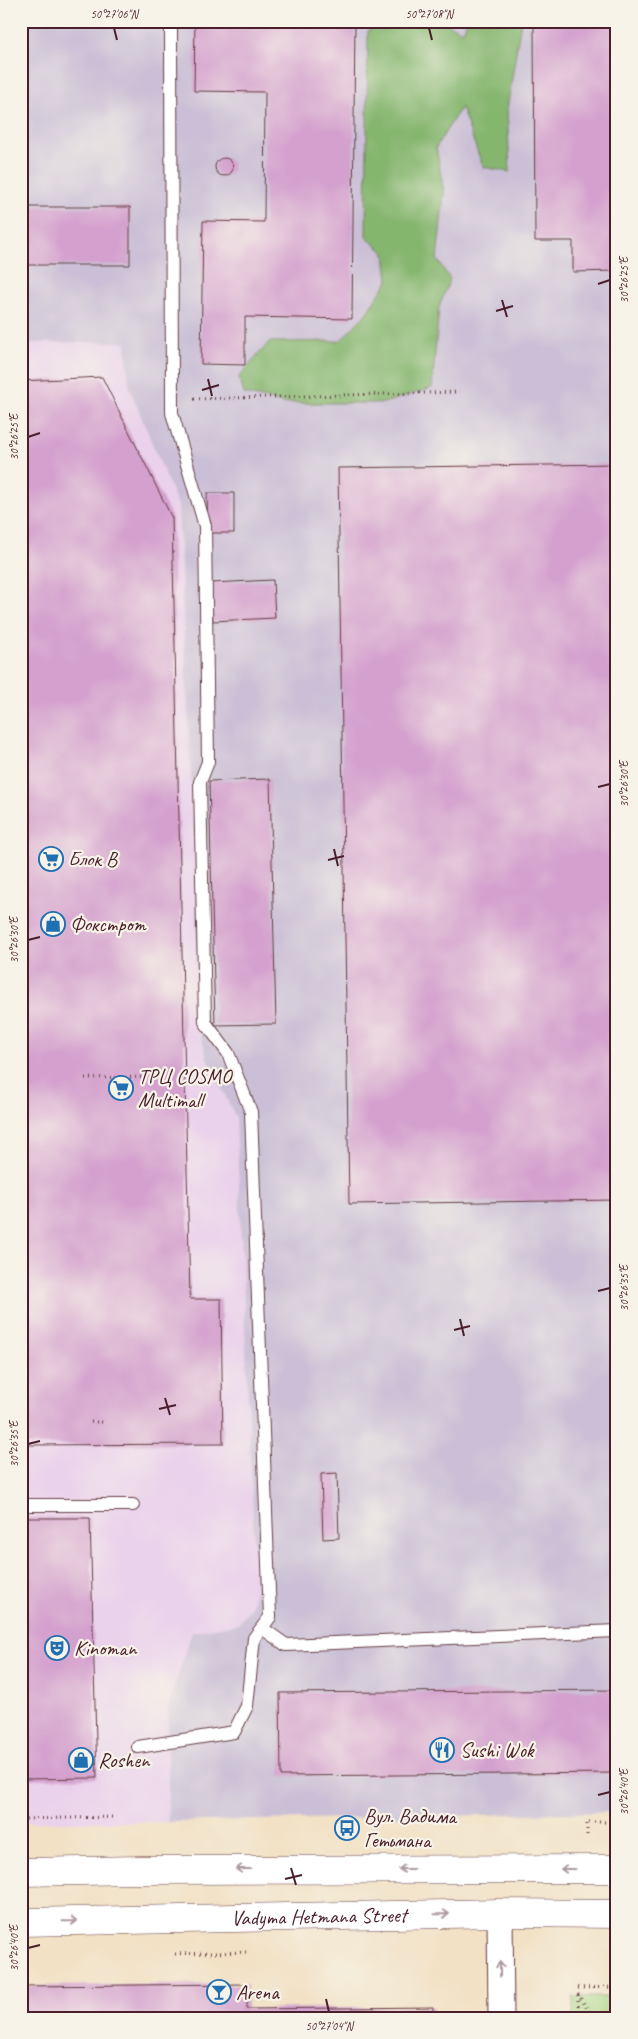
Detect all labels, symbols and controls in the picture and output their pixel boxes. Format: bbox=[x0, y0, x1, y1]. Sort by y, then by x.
text: 50°27'06"N bbox=[90, 6, 139, 22]
text: 50°27'08"N bbox=[405, 6, 454, 22]
text: 30°26'25"E bbox=[616, 255, 632, 303]
text: 30°26'25"E bbox=[6, 412, 22, 460]
text: 30°26'30"E bbox=[616, 759, 632, 807]
supermarket icon: Блок B bbox=[38, 846, 64, 872]
place label: Блок B bbox=[68, 846, 119, 872]
shop icon: Фокстрот bbox=[40, 911, 66, 937]
place label: Фокстрот bbox=[70, 911, 147, 937]
text: 30°26'30"E bbox=[6, 915, 22, 963]
place label: ТРЦ COSMO Multimall bbox=[138, 1063, 234, 1113]
supermarket icon: ТРЦ COSMO Multimall bbox=[108, 1075, 134, 1101]
text: 30°26'35"E bbox=[616, 1263, 632, 1311]
text: 30°26'35"E bbox=[6, 1419, 22, 1467]
theatre icon: Kinoman bbox=[44, 1635, 70, 1661]
place label: Kinoman bbox=[74, 1635, 138, 1661]
restaurant icon: Sushi Wok bbox=[429, 1737, 455, 1763]
place label: Sushi Wok bbox=[460, 1737, 535, 1763]
shop icon: Roshen bbox=[68, 1747, 94, 1773]
place label: Roshen bbox=[98, 1747, 151, 1773]
text: 30°26'40"E bbox=[616, 1767, 632, 1815]
place label: Вул. Вадима Гетьмана bbox=[364, 1803, 458, 1853]
bus stop icon: Вул. Вадима Гетьмана bbox=[334, 1815, 360, 1841]
one-way arrow bbox=[235, 1864, 252, 1874]
one-way arrow bbox=[398, 1864, 414, 1874]
one-way arrow bbox=[560, 1864, 576, 1874]
street label: Vadyma Hetmana Street bbox=[231, 1902, 410, 1931]
one-way arrow bbox=[434, 1909, 450, 1919]
one-way arrow bbox=[62, 1916, 78, 1926]
text: 30°26'40"E bbox=[6, 1923, 22, 1971]
one-way arrow bbox=[495, 1961, 505, 1978]
bar icon: Arena bbox=[206, 1979, 232, 2005]
place label: Arena bbox=[236, 1979, 280, 2005]
text: 50°27'04"N bbox=[305, 2018, 354, 2034]

